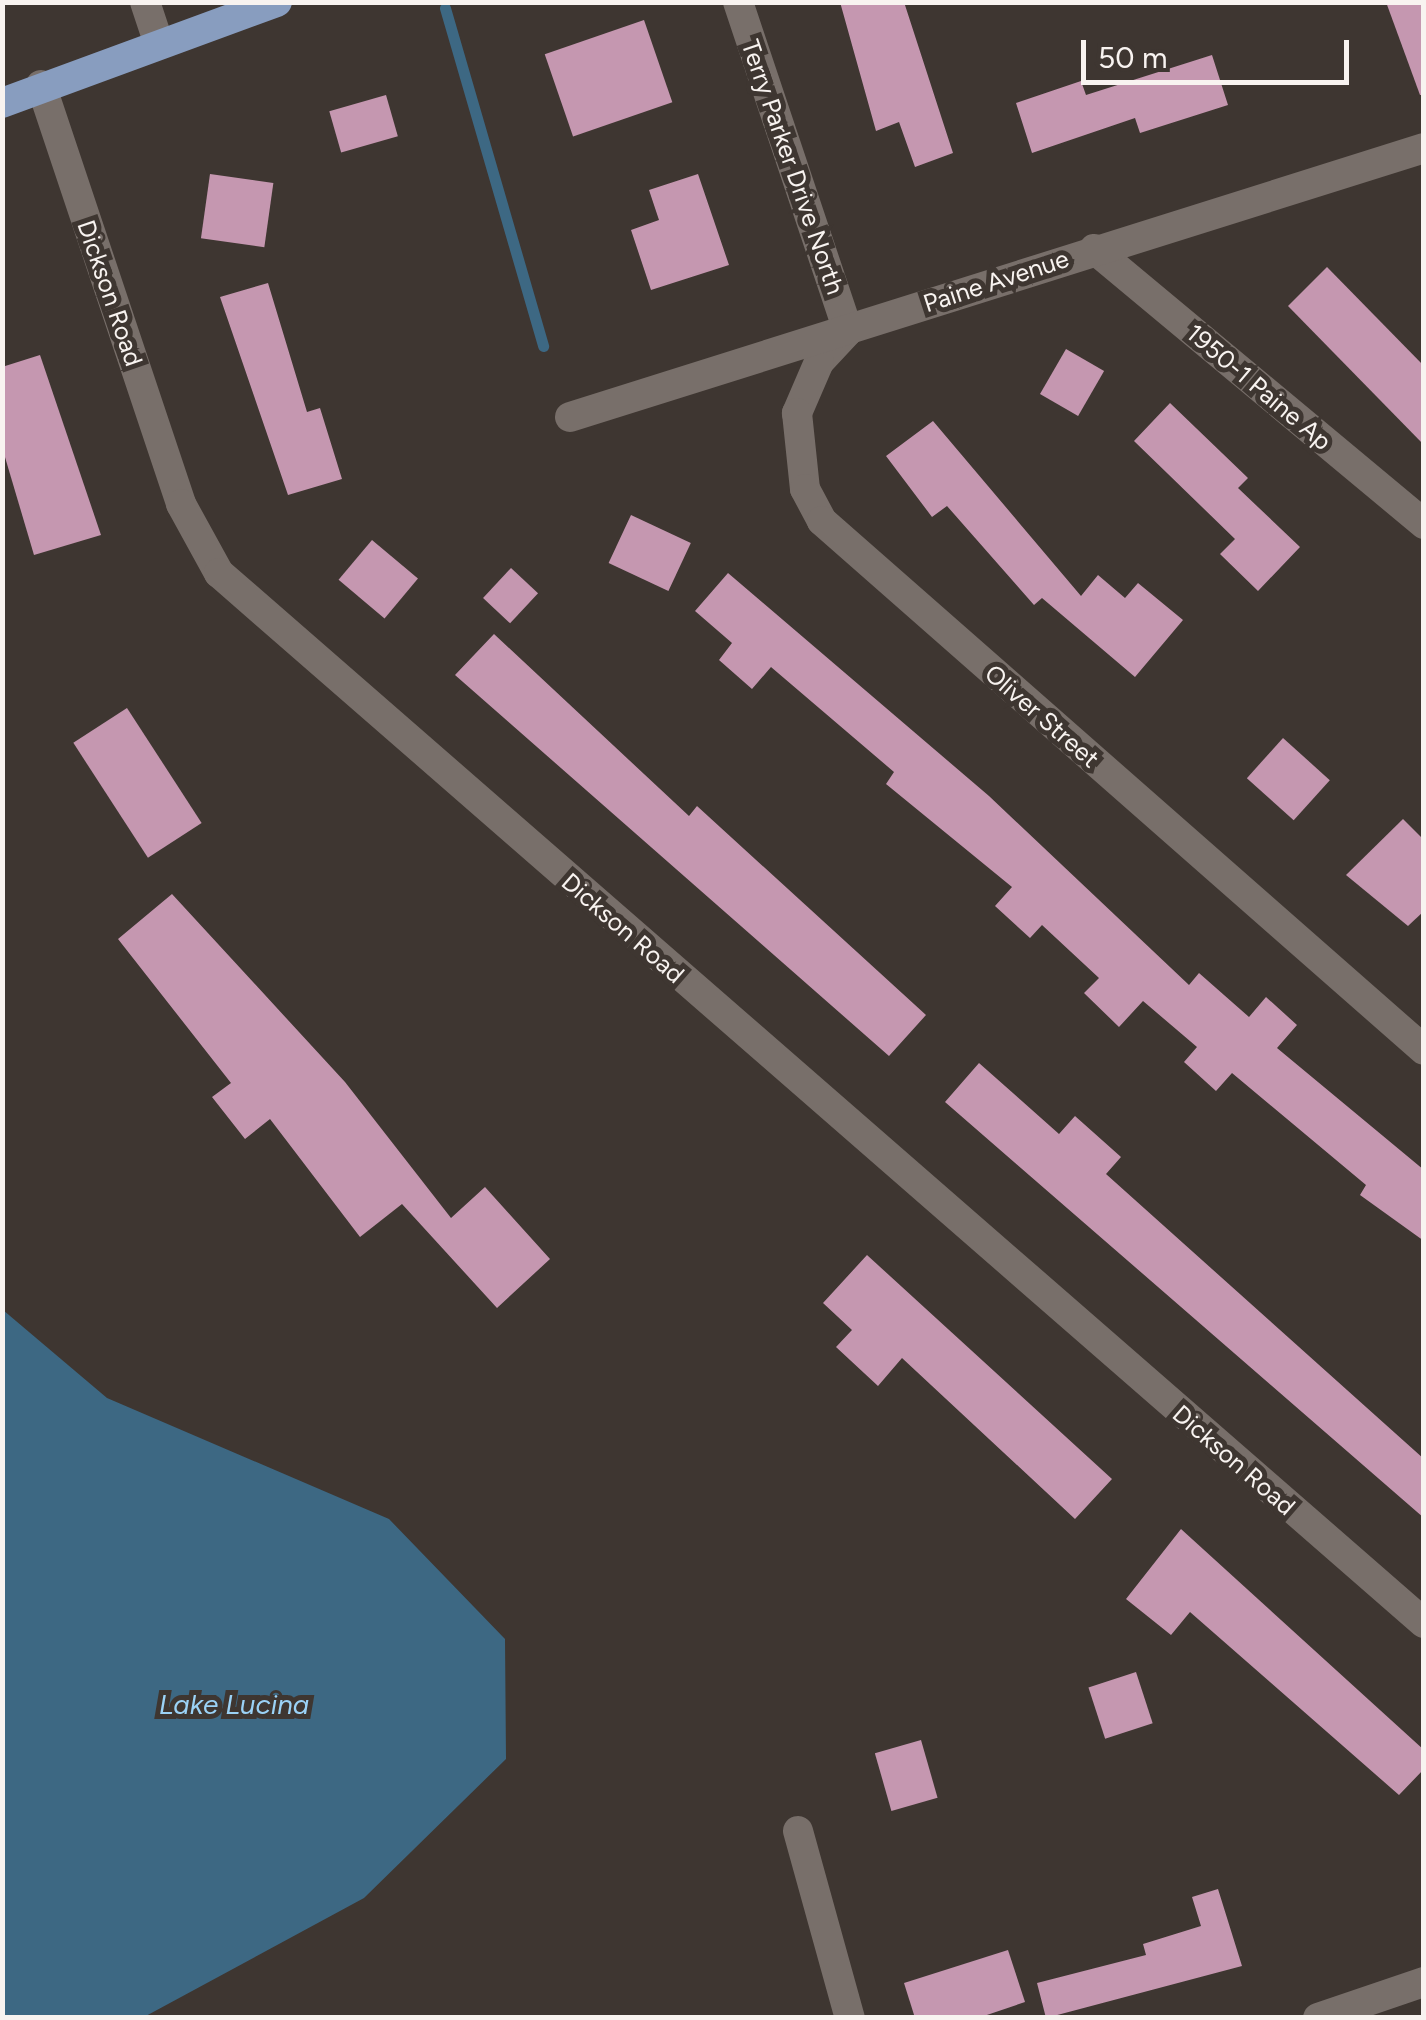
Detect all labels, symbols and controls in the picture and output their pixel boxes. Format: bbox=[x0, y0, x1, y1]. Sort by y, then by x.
scale bar bbox=[1086, 20, 1354, 82]
street label: Terry Parker Drive North bbox=[735, 36, 851, 298]
text: 50 m bbox=[1098, 39, 1167, 76]
street label: Dickson Road bbox=[71, 216, 149, 370]
street label: Paine Avenue bbox=[920, 243, 1072, 319]
street label: 1950-1 Paine Ap bbox=[1180, 318, 1338, 456]
street label: Oliver Street bbox=[979, 658, 1105, 774]
street label: Dickson Road bbox=[556, 867, 690, 989]
street label: Dickson Road bbox=[1167, 1399, 1301, 1521]
water label: Lake Lucina bbox=[159, 1687, 309, 1721]

